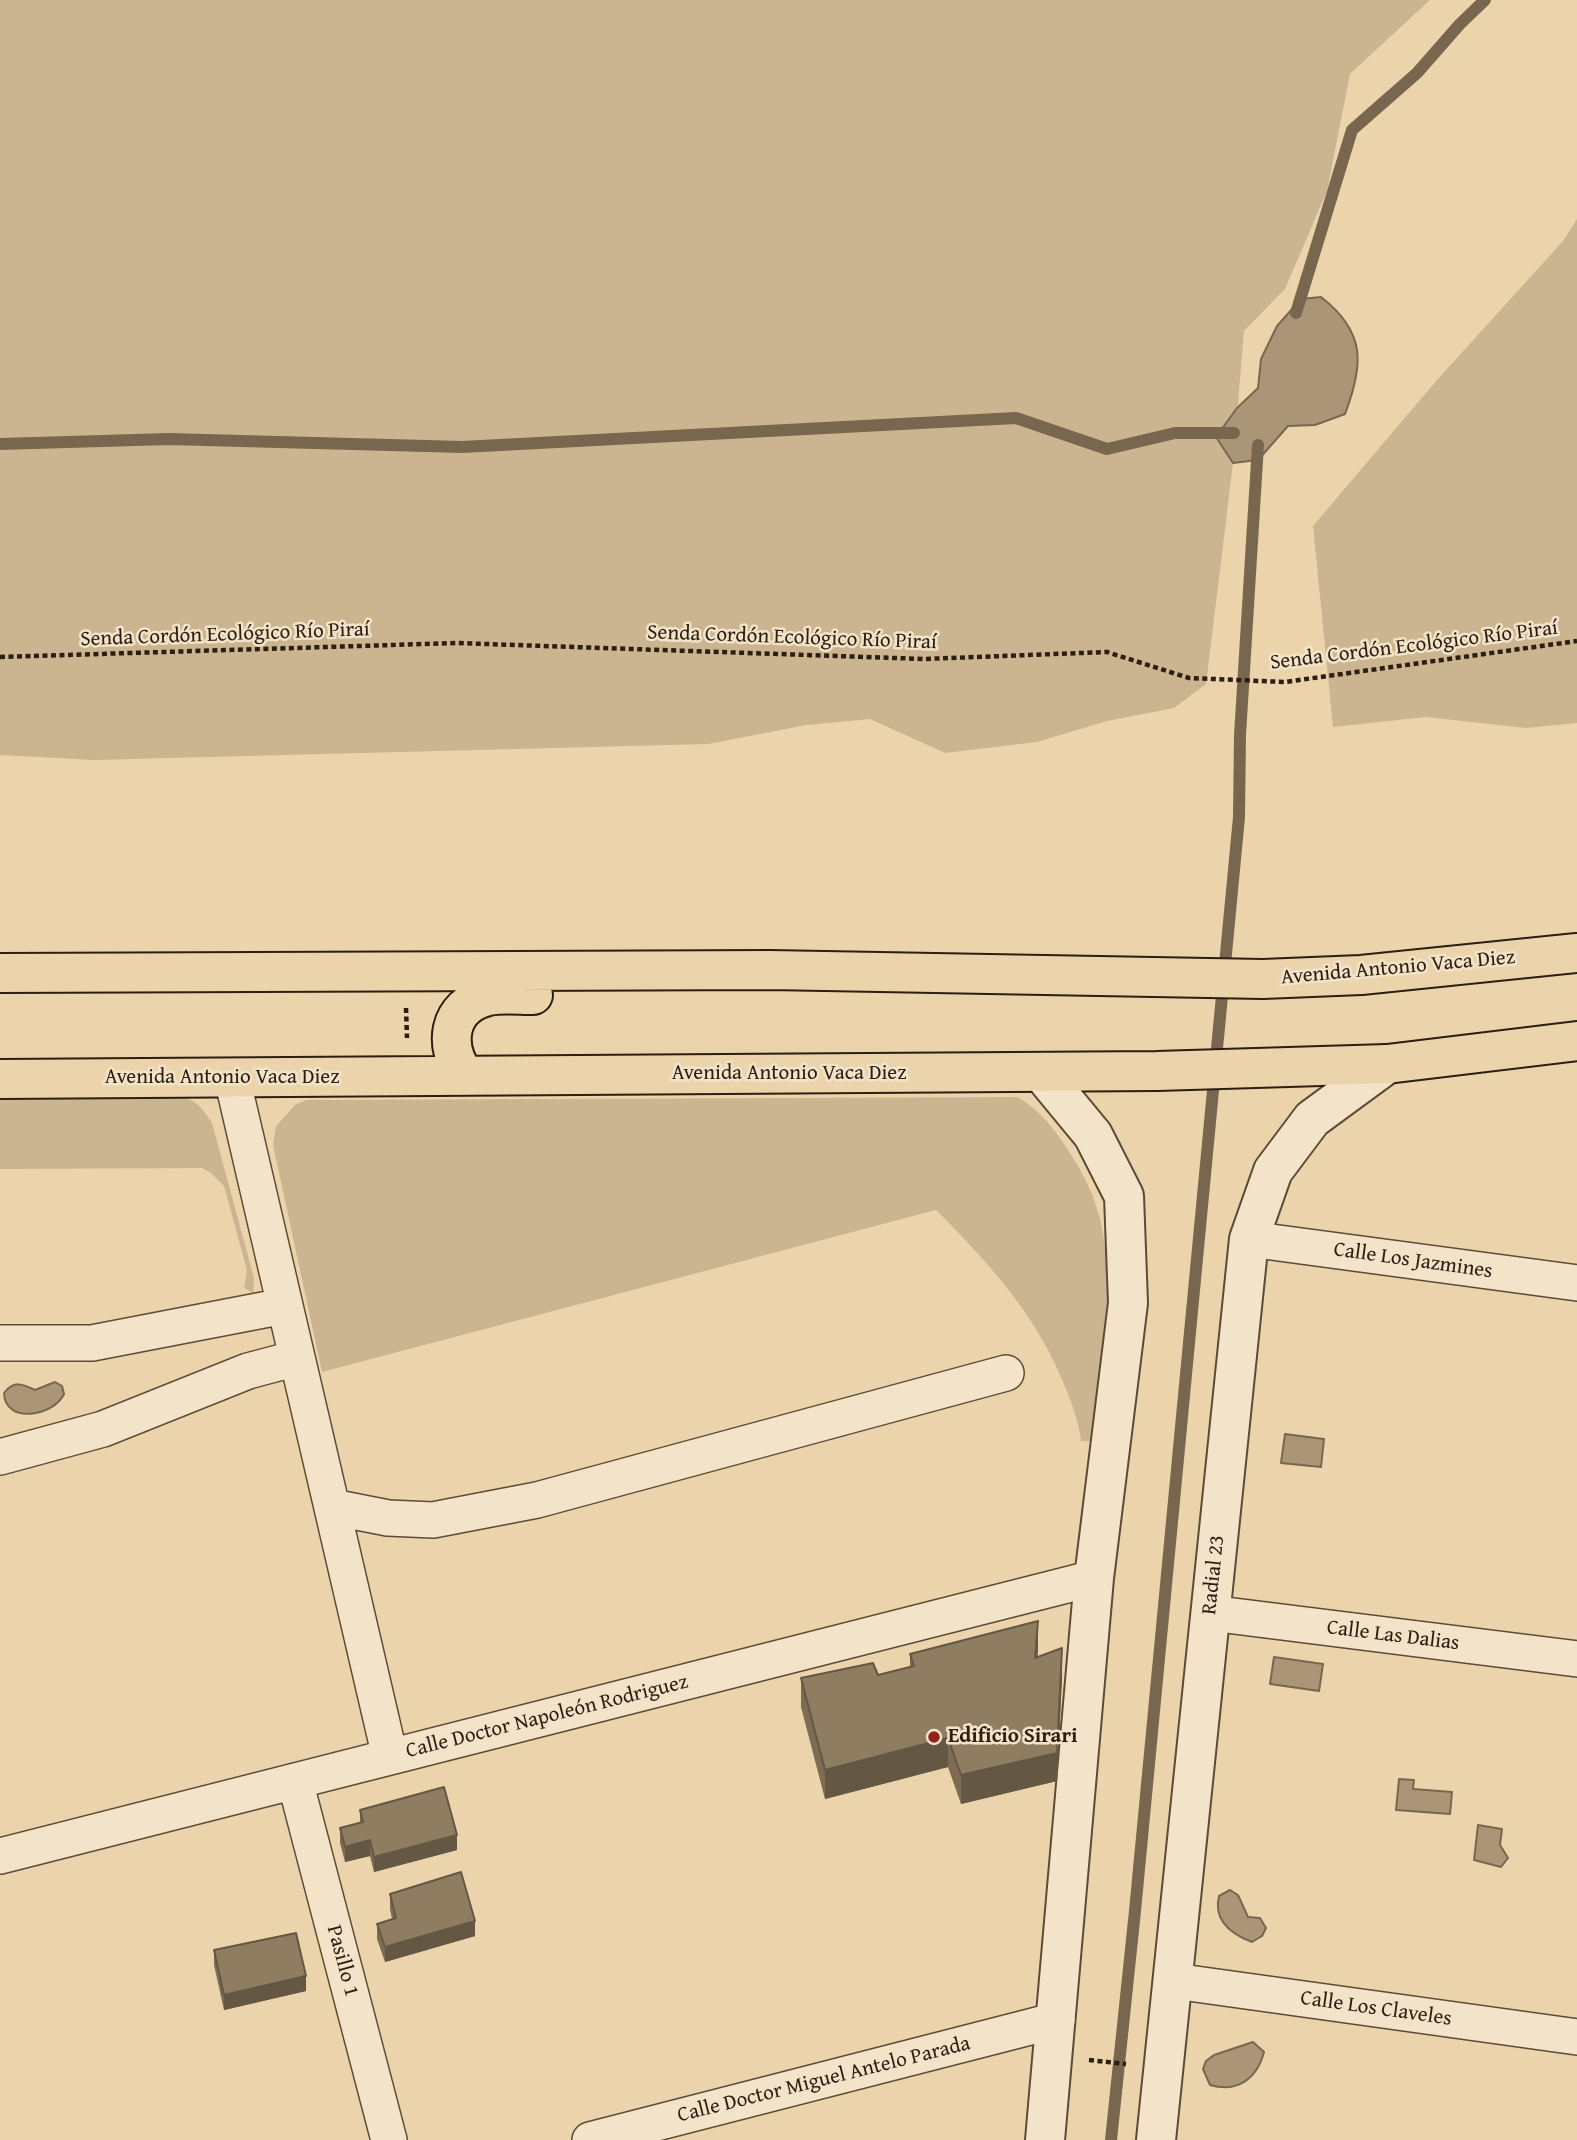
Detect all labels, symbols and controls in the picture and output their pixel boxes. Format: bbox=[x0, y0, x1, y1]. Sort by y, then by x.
street label: Senda Cordón Ecológico Río Piraí bbox=[1269, 616, 1559, 676]
street label: Senda Cordón Ecológico Río Piraí bbox=[80, 617, 370, 653]
street label: Senda Cordón Ecológico Río Piraí bbox=[647, 620, 937, 656]
street label: Avenida Antonio Vaca Diez bbox=[1280, 945, 1516, 991]
street label: Avenida Antonio Vaca Diez bbox=[672, 1061, 906, 1087]
street label: Avenida Antonio Vaca Diez bbox=[105, 1065, 339, 1091]
street label: Calle Los Jazmines bbox=[1332, 1237, 1494, 1285]
street label: Radial 23 bbox=[1197, 1534, 1231, 1616]
street label: Calle Las Dalias bbox=[1325, 1615, 1461, 1657]
street label: Calle Doctor Napoleón Rodriguez bbox=[403, 1670, 691, 1764]
place label: Edificio Sirari bbox=[948, 1724, 1078, 1750]
marker: Edificio Sirari bbox=[926, 1729, 942, 1745]
street label: Pasillo 1 bbox=[320, 1923, 364, 1999]
street label: Calle Los Claveles bbox=[1299, 1986, 1453, 2032]
street label: Calle Doctor Miguel Antelo Parada bbox=[675, 2031, 973, 2129]

